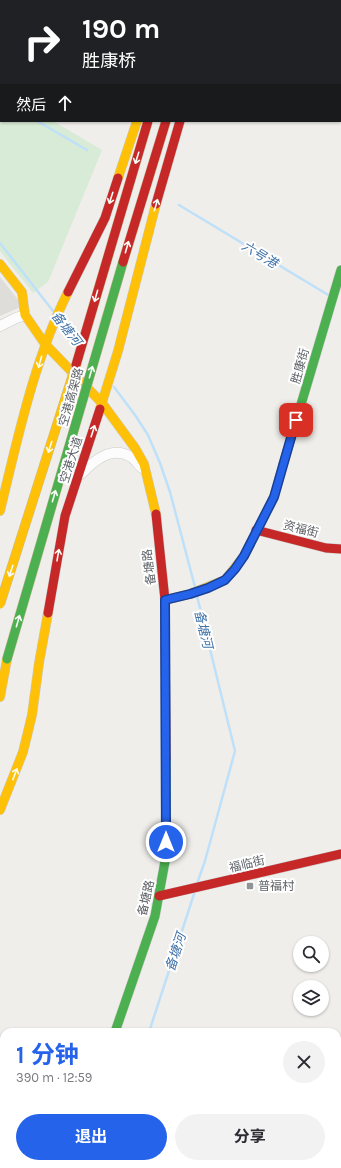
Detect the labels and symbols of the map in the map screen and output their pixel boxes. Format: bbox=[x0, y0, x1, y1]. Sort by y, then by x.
one-way arrow bbox=[133, 152, 140, 165]
one-way arrow bbox=[107, 191, 114, 204]
one-way arrow bbox=[153, 199, 160, 212]
water label: 六号港 bbox=[239, 238, 282, 272]
one-way arrow bbox=[124, 241, 131, 254]
one-way arrow bbox=[92, 290, 99, 303]
water label: 备塘河 bbox=[49, 308, 86, 351]
street label: 胜康街 bbox=[288, 347, 312, 385]
one-way arrow bbox=[36, 355, 43, 368]
one-way arrow bbox=[88, 365, 95, 378]
street label: 空港高架路 bbox=[56, 366, 86, 428]
pin bbox=[279, 403, 313, 437]
one-way arrow bbox=[90, 424, 97, 437]
street label: 空港大道 bbox=[57, 435, 85, 485]
one-way arrow bbox=[46, 441, 53, 454]
one-way arrow bbox=[51, 490, 58, 503]
street label: 资福街 bbox=[282, 518, 320, 540]
street label: 备塘路 bbox=[140, 548, 158, 586]
one-way arrow bbox=[54, 549, 62, 562]
one-way arrow bbox=[6, 565, 14, 577]
water label: 备塘河 bbox=[192, 608, 216, 653]
one-way arrow bbox=[15, 615, 22, 628]
one-way arrow bbox=[11, 768, 19, 780]
position arrow bbox=[145, 821, 187, 863]
street label: 福临街 bbox=[228, 853, 266, 875]
street label: 备塘路 bbox=[135, 879, 157, 917]
place label: 普福村 bbox=[258, 879, 295, 893]
marker: 普福村 bbox=[245, 881, 255, 891]
water label: 备塘河 bbox=[162, 928, 190, 973]

